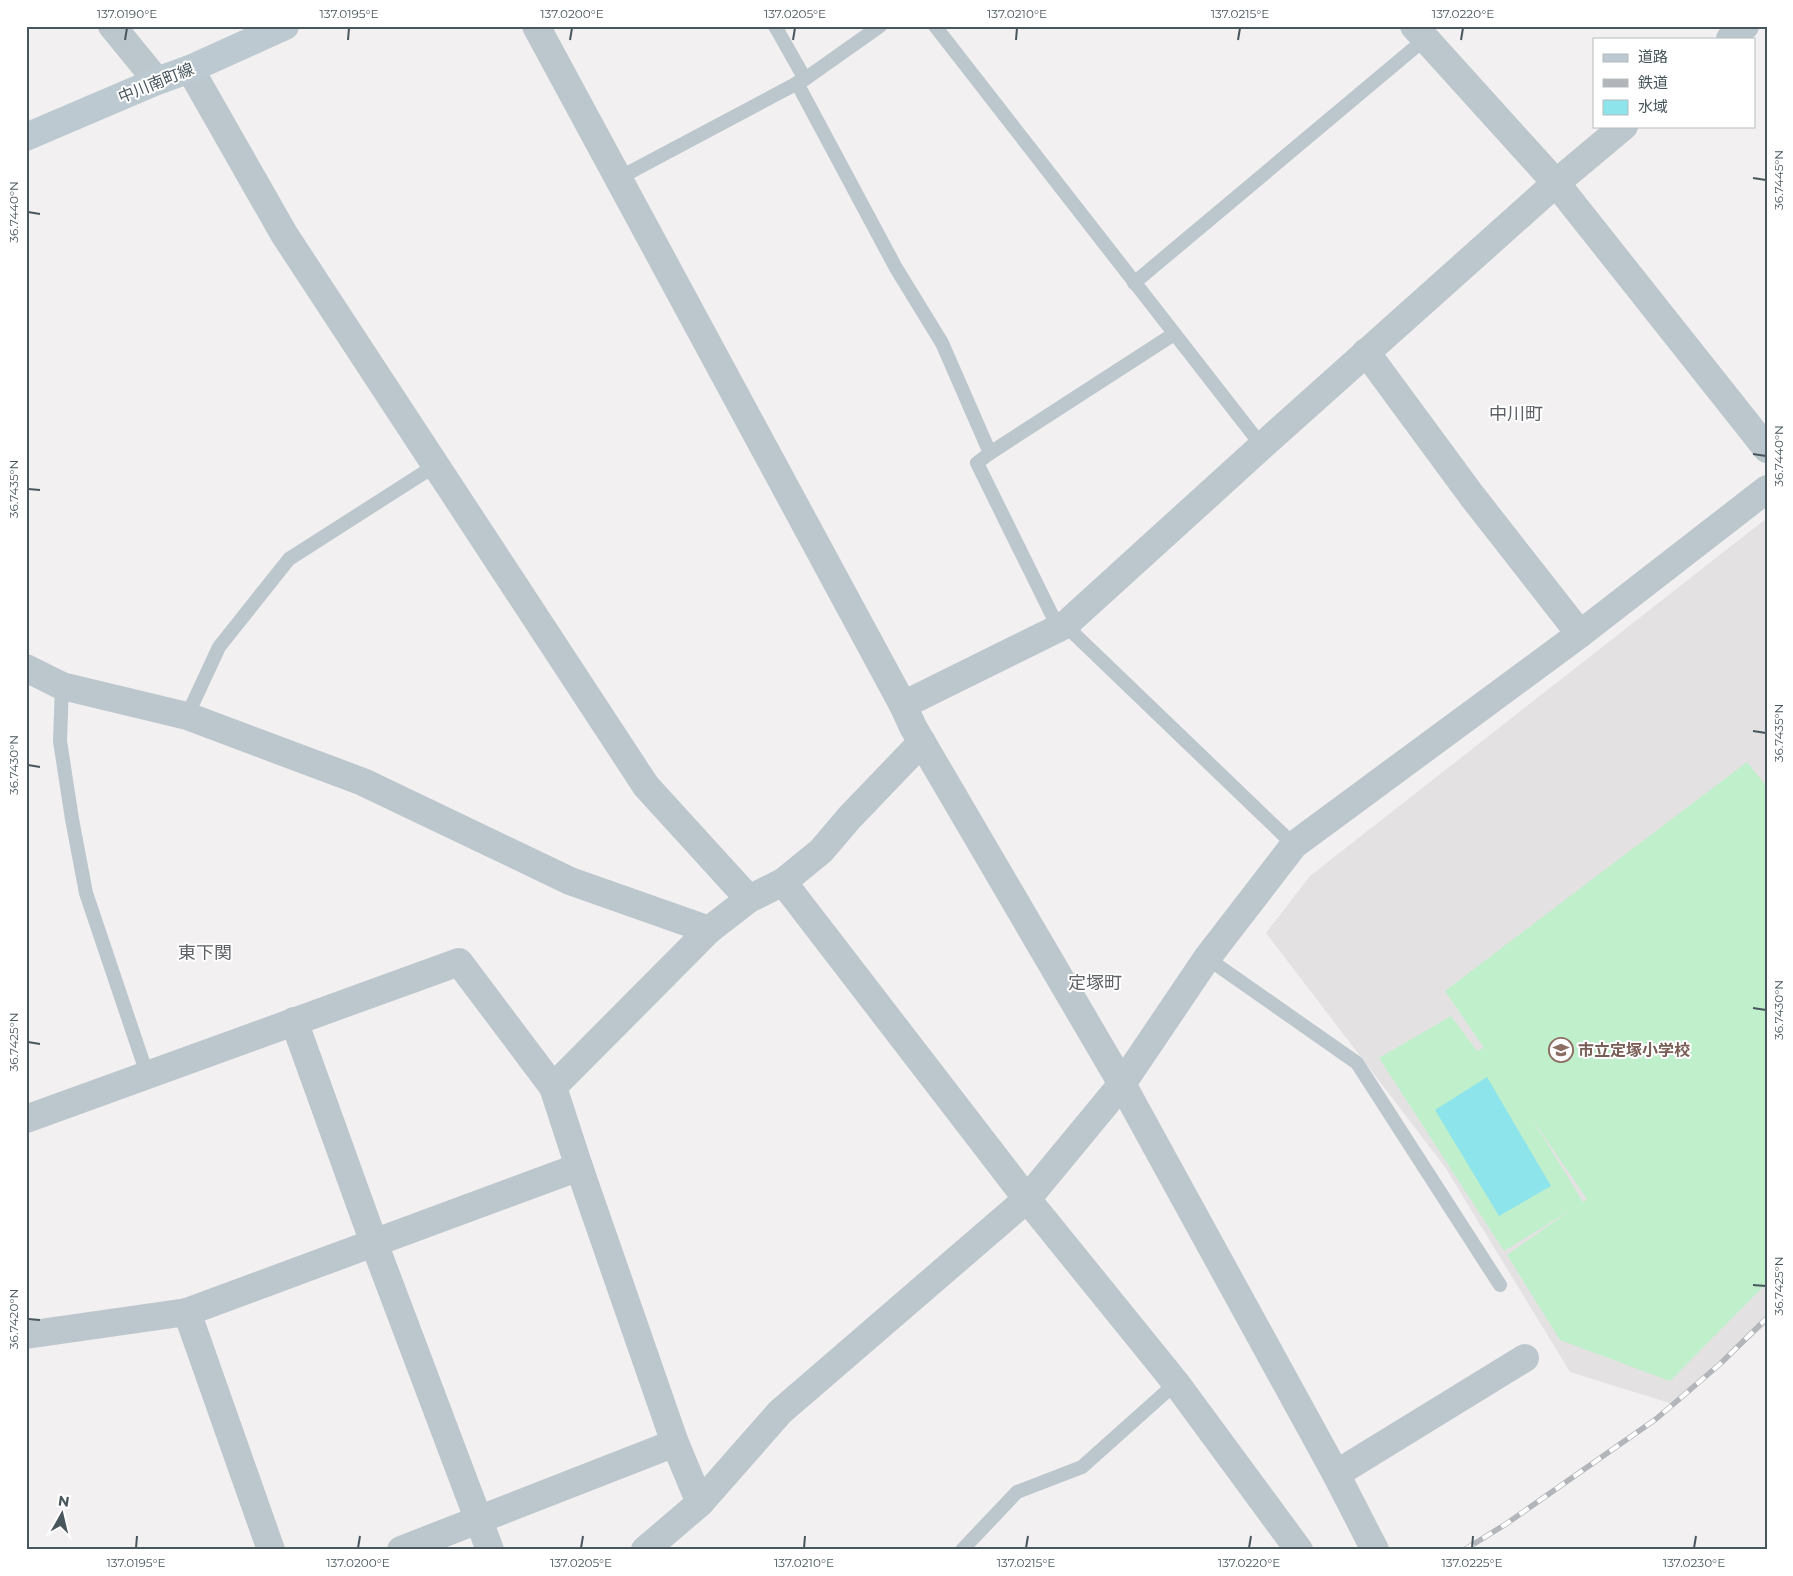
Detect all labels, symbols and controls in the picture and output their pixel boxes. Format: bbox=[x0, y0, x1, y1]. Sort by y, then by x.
text: 137.0190°E bbox=[97, 6, 157, 21]
text: 137.0195°E bbox=[319, 6, 379, 21]
text: 137.0200°E bbox=[540, 6, 604, 21]
text: 137.0205°E bbox=[764, 6, 826, 21]
text: 137.0210°E bbox=[987, 6, 1047, 21]
text: 137.0215°E bbox=[1211, 6, 1269, 21]
text: 137.0220°E bbox=[1432, 6, 1494, 21]
legend bbox=[1593, 38, 1756, 128]
text: 道路 bbox=[1638, 47, 1668, 66]
street label: 中川南町線 bbox=[115, 59, 197, 107]
text: 鉄道 bbox=[1638, 73, 1668, 92]
text: 水域 bbox=[1638, 97, 1668, 116]
text: 36.7445°N bbox=[1771, 150, 1786, 210]
text: 36.7440°N bbox=[6, 181, 21, 243]
district label: 中川町 bbox=[1489, 403, 1543, 425]
text: 36.7440°N bbox=[1771, 425, 1786, 487]
text: 36.7435°N bbox=[6, 460, 21, 518]
text: 36.7435°N bbox=[1771, 704, 1786, 762]
text: 36.7430°N bbox=[6, 735, 21, 795]
district label: 東下関 bbox=[178, 942, 232, 964]
district label: 定塚町 bbox=[1068, 972, 1122, 994]
text: 36.7430°N bbox=[1771, 980, 1786, 1040]
text: 36.7425°N bbox=[6, 1012, 21, 1072]
school or university icon: 市立定塚小学校 bbox=[1548, 1037, 1574, 1063]
place label: 市立定塚小学校 bbox=[1578, 1041, 1690, 1060]
text: 36.7425°N bbox=[1771, 1256, 1786, 1316]
text: 36.7420°N bbox=[6, 1289, 21, 1349]
north arrow bbox=[38, 1488, 88, 1538]
text: N bbox=[57, 1491, 71, 1511]
text: 137.0195°E bbox=[106, 1555, 166, 1570]
text: 137.0200°E bbox=[326, 1555, 390, 1570]
text: 137.0205°E bbox=[550, 1555, 612, 1570]
text: 137.0210°E bbox=[774, 1555, 834, 1570]
text: 137.0215°E bbox=[997, 1555, 1055, 1570]
text: 137.0220°E bbox=[1218, 1555, 1280, 1570]
text: 137.0225°E bbox=[1441, 1555, 1503, 1570]
text: 137.0230°E bbox=[1663, 1555, 1725, 1570]

